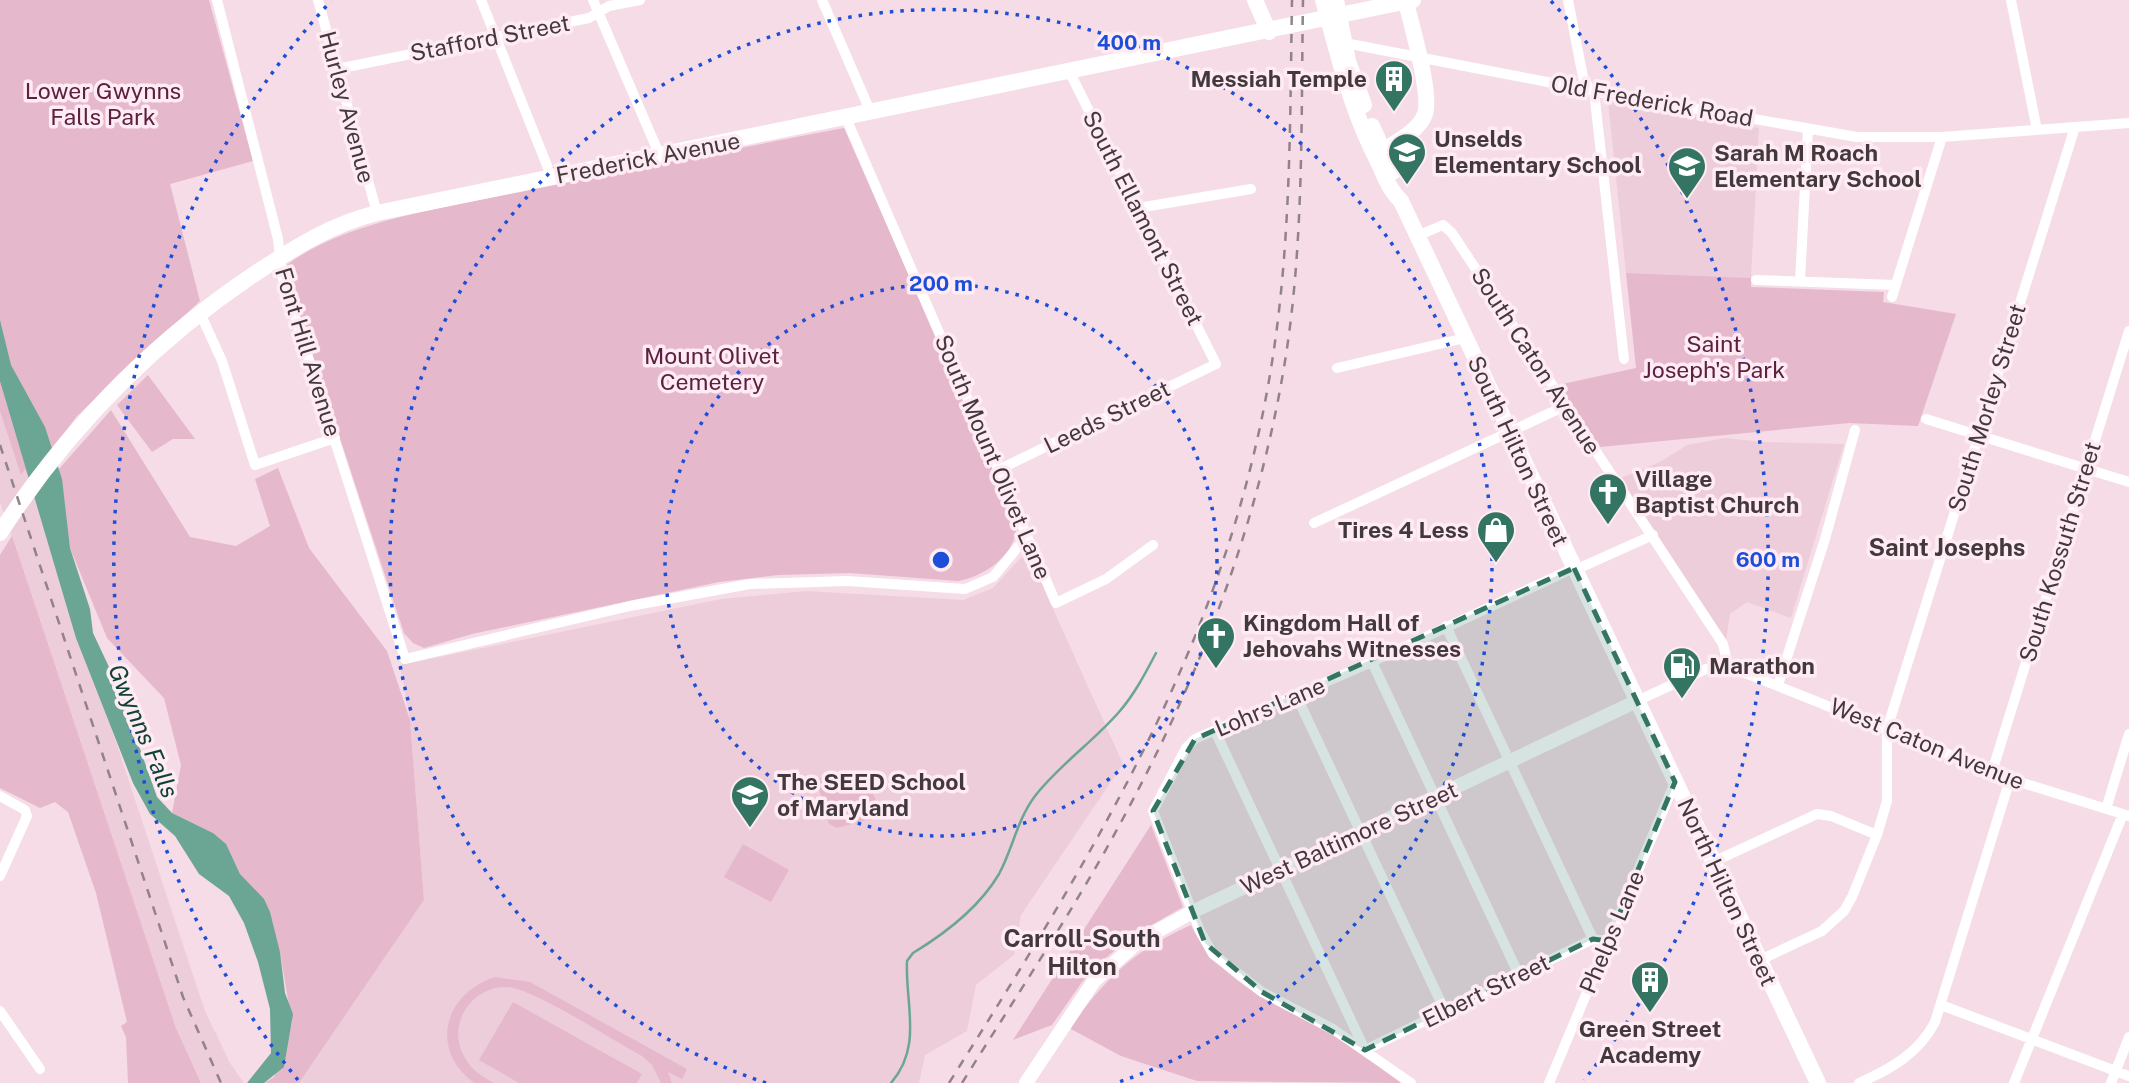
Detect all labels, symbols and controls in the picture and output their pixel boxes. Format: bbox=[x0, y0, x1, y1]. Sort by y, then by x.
street label: Stafford Street bbox=[408, 9, 572, 66]
street label: Hurley Avenue bbox=[314, 28, 381, 186]
text: 400 m bbox=[1097, 30, 1161, 55]
building icon: Messiah Temple bbox=[1373, 58, 1415, 113]
place label: Messiah Temple bbox=[1190, 65, 1367, 92]
street label: Old Frederick Road bbox=[1549, 69, 1755, 132]
park label: Lower Gwynns Falls Park bbox=[25, 77, 181, 130]
street label: South Ellamont Street bbox=[1078, 106, 1209, 330]
place label: Unselds Elementary School bbox=[1434, 125, 1642, 178]
street label: Frederick Avenue bbox=[554, 126, 742, 189]
school or university icon: Unselds Elementary School bbox=[1386, 131, 1428, 186]
place label: Sarah M Roach Elementary School bbox=[1714, 139, 1922, 192]
school or university icon: Sarah M Roach Elementary School bbox=[1666, 145, 1708, 200]
street label: South Caton Avenue bbox=[1466, 262, 1607, 459]
street label: Font Hill Avenue bbox=[270, 264, 347, 440]
text: 200 m bbox=[909, 271, 973, 296]
street label: South Morley Street bbox=[1942, 301, 2031, 515]
street label: South Mount Olivet Lane bbox=[930, 330, 1057, 583]
park label: Saint Joseph's Park bbox=[1643, 330, 1785, 383]
park label: Mount Olivet Cemetery bbox=[644, 342, 780, 395]
street label: South Hilton Street bbox=[1463, 351, 1574, 550]
street label: Leeds Street bbox=[1039, 374, 1174, 459]
street label: South Kossuth Street bbox=[2013, 438, 2106, 665]
place label: Village Baptist Church bbox=[1635, 465, 1799, 518]
church icon: Village Baptist Church bbox=[1587, 471, 1629, 526]
shop icon: Tires 4 Less bbox=[1475, 509, 1517, 564]
place label: Tires 4 Less bbox=[1338, 516, 1469, 543]
district label: Saint Josephs bbox=[1869, 533, 2025, 561]
text: 600 m bbox=[1736, 547, 1800, 572]
centre of rings bbox=[929, 548, 953, 572]
place label: Kingdom Hall of Jehovahs Witnesses bbox=[1243, 609, 1461, 662]
church icon: Kingdom Hall of Jehovahs Witnesses bbox=[1195, 615, 1237, 670]
fuel station icon: Marathon bbox=[1661, 645, 1703, 700]
place label: Marathon bbox=[1709, 652, 1815, 679]
water label: Gwynns Falls bbox=[103, 659, 185, 802]
street label: Lohrs Lane bbox=[1211, 671, 1329, 742]
street label: West Caton Avenue bbox=[1826, 692, 2028, 795]
place label: The SEED School of Maryland bbox=[777, 768, 966, 821]
school or university icon: The SEED School of Maryland bbox=[729, 774, 771, 829]
street label: West Baltimore Street bbox=[1236, 775, 1462, 900]
street label: North Hilton Street bbox=[1672, 794, 1783, 990]
street label: Phelps Lane bbox=[1574, 866, 1649, 997]
district label: Carroll-South Hilton bbox=[1004, 924, 1160, 980]
street label: Elbert Street bbox=[1418, 948, 1554, 1033]
building icon: Green Street Academy bbox=[1629, 959, 1671, 1014]
place label: Green Street Academy bbox=[1579, 1015, 1721, 1068]

